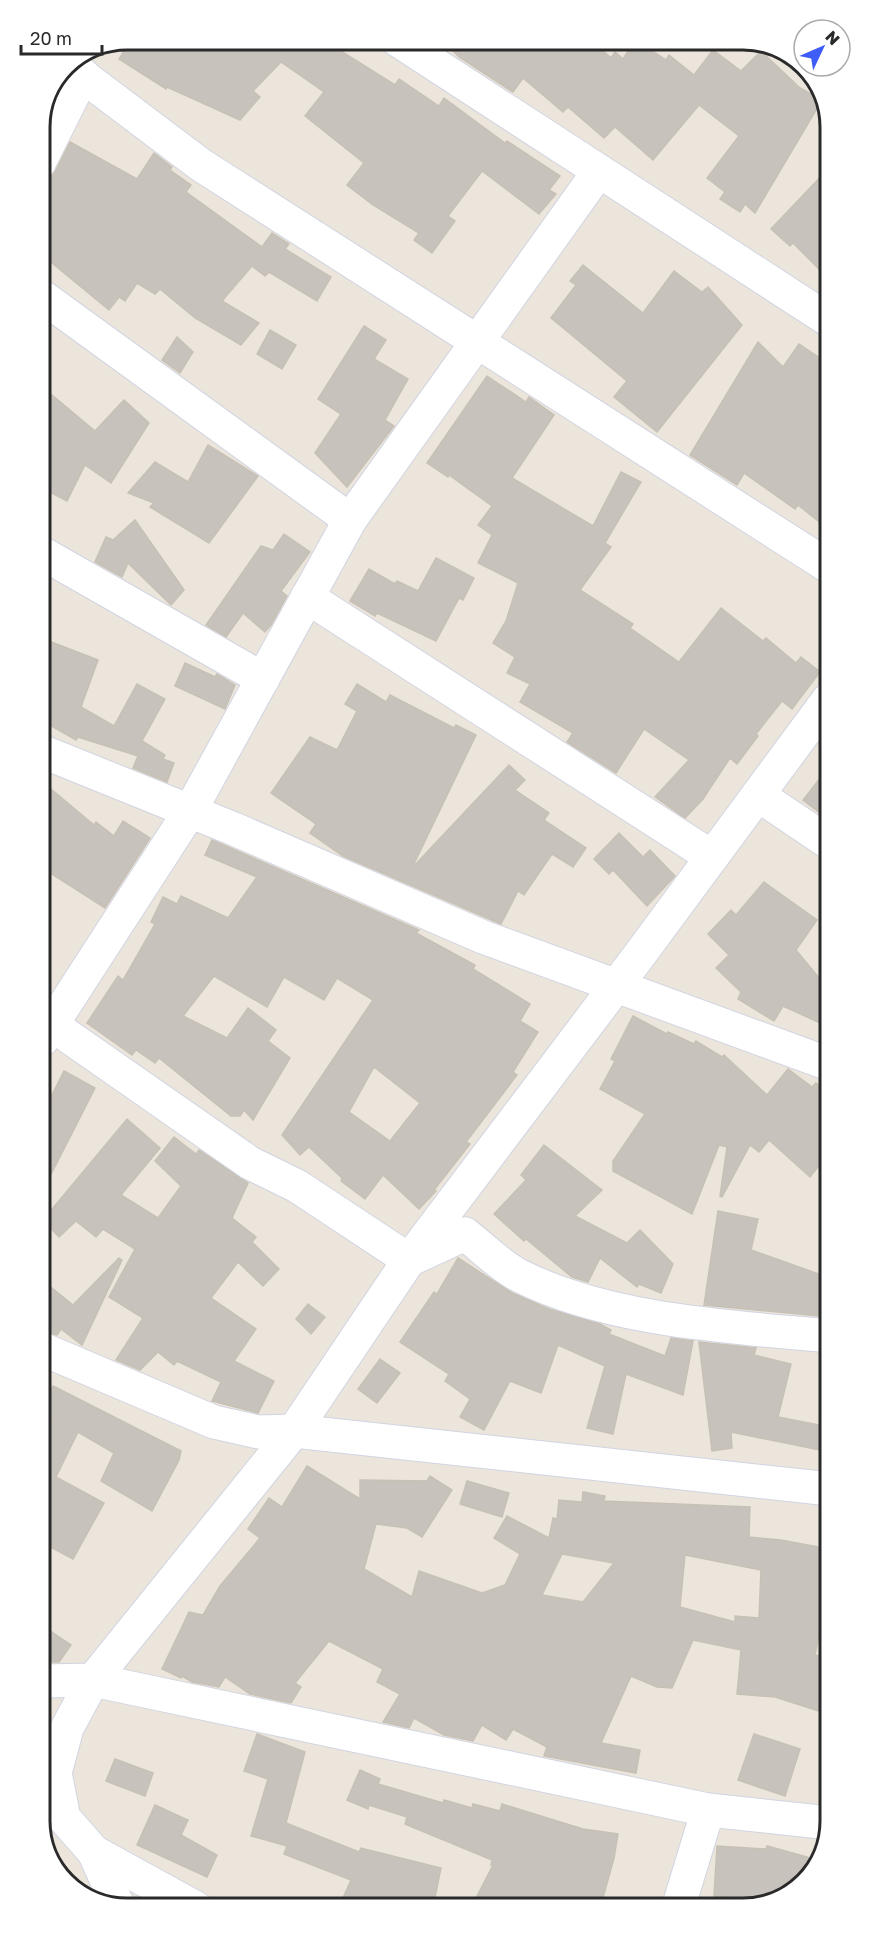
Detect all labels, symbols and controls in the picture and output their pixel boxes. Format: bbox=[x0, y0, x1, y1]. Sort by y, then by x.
scale bar bbox=[21, 18, 102, 56]
north arrow bbox=[792, 18, 852, 78]
text: N bbox=[821, 26, 844, 49]
text: 20 m bbox=[30, 27, 72, 49]

